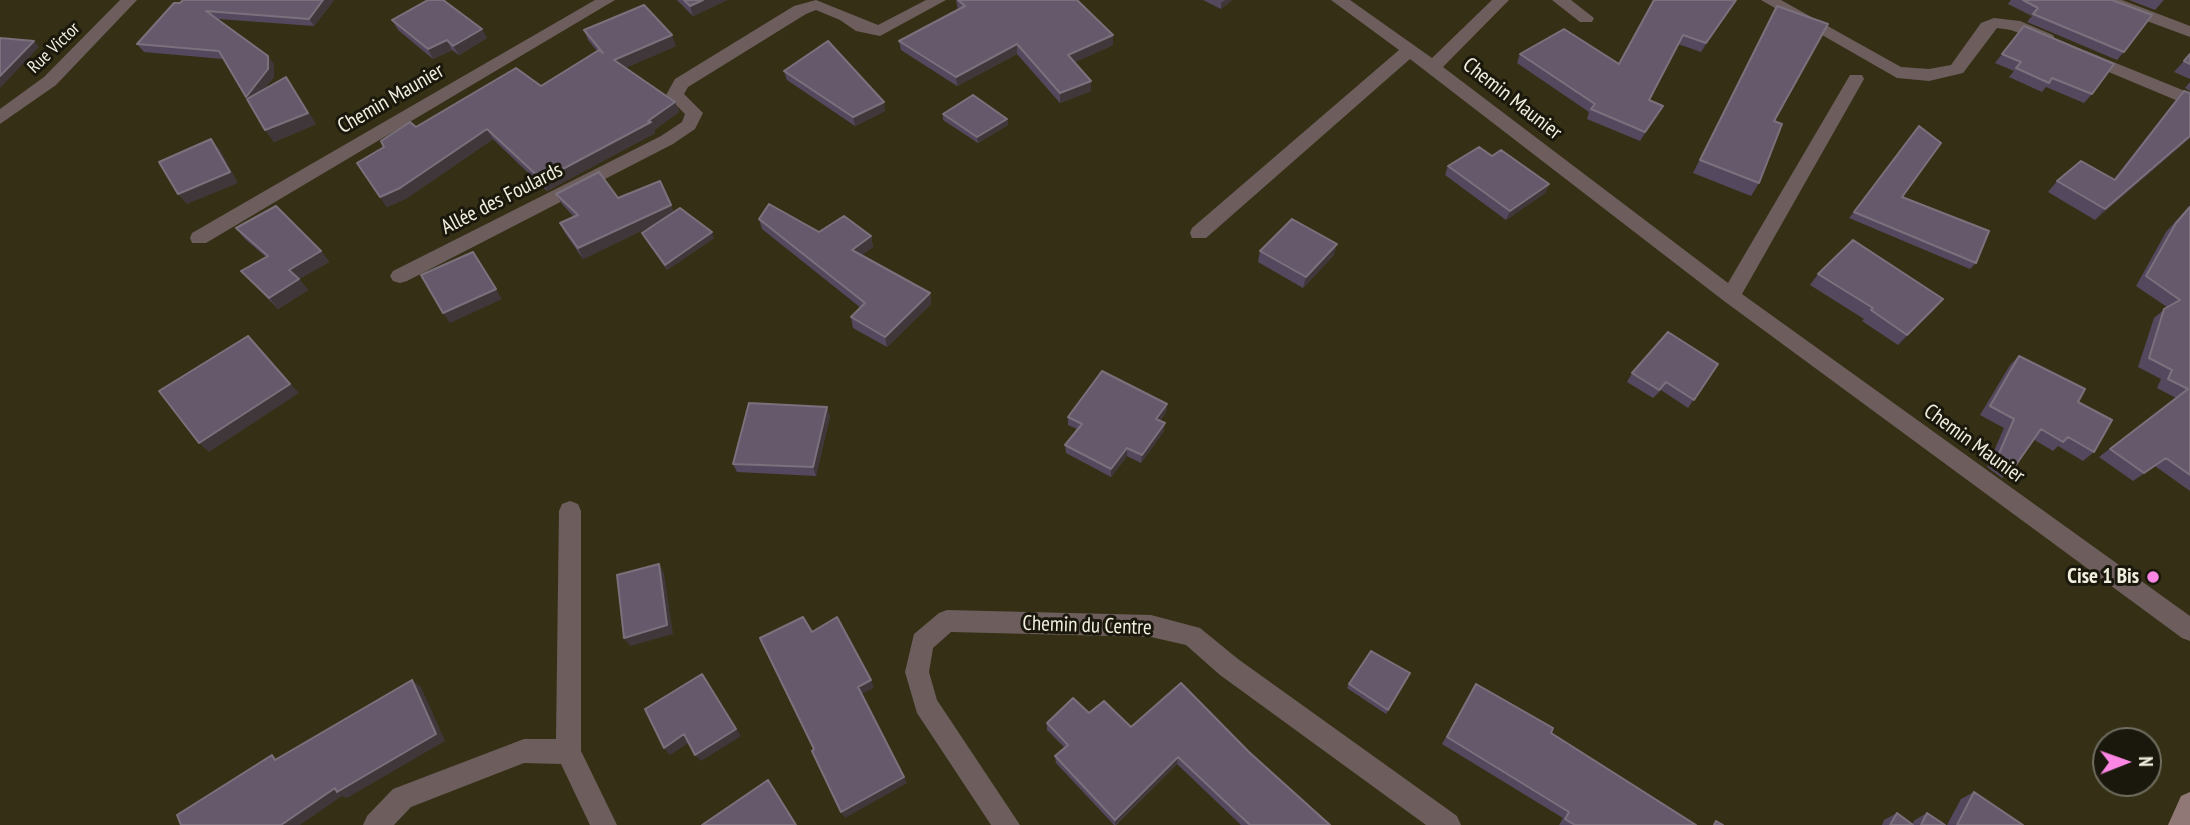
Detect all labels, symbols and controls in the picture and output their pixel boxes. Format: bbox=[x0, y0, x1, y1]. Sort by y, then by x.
street label: Rue Victor bbox=[24, 18, 84, 78]
street label: Chemin Maunier bbox=[1458, 53, 1566, 145]
street label: Chemin Maunier bbox=[333, 58, 449, 140]
street label: Allée des Foulards bbox=[437, 158, 567, 240]
street label: Chemin Maunier bbox=[1919, 399, 2029, 489]
place label: Cise 1 Bis bbox=[2067, 564, 2139, 590]
marker: Cise 1 Bis bbox=[2145, 569, 2161, 585]
street label: Chemin du Centre bbox=[1022, 611, 1152, 641]
north arrow bbox=[2092, 727, 2162, 797]
text: N bbox=[2134, 756, 2158, 767]

